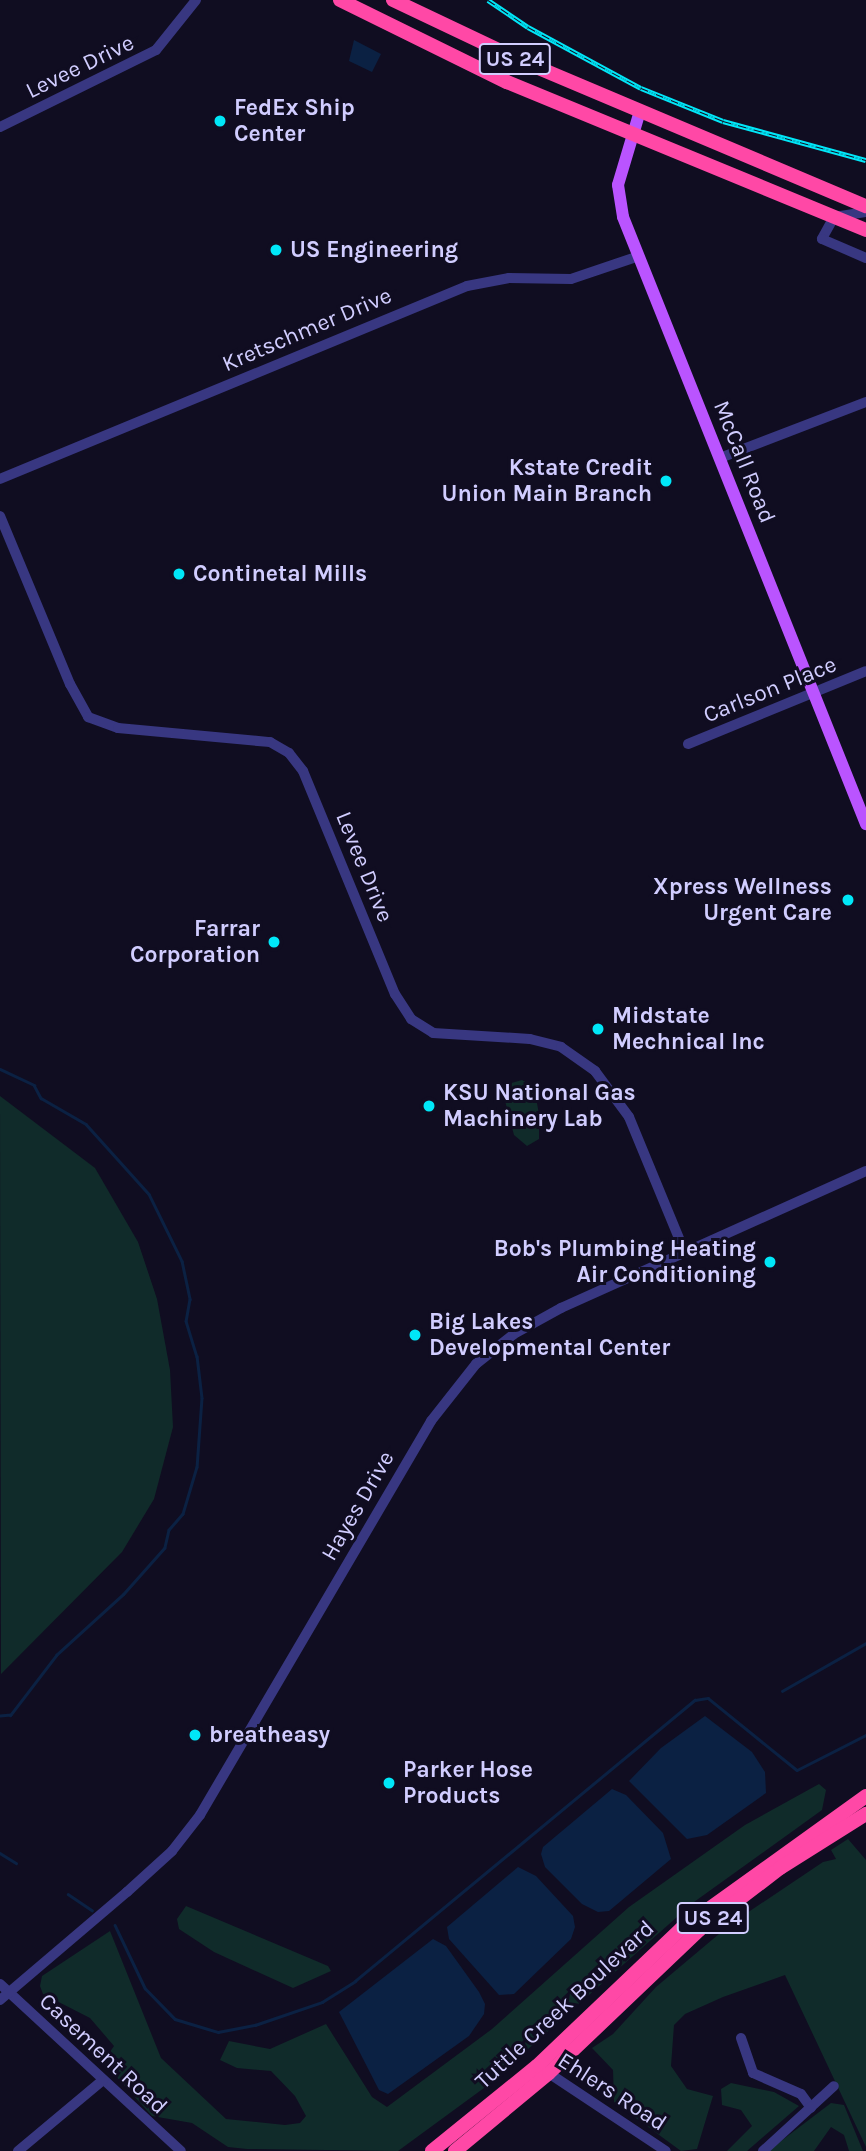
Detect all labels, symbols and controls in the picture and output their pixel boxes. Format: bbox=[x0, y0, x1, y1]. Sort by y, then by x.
street label: Levee Drive bbox=[21, 29, 139, 105]
road number: US 24 bbox=[478, 42, 552, 76]
place label: FedEx Ship Center bbox=[234, 94, 355, 148]
marker: FedEx Ship Center bbox=[212, 113, 228, 129]
place label: US Engineering bbox=[290, 236, 458, 264]
marker: US Engineering bbox=[268, 242, 284, 258]
street label: Kretschmer Drive bbox=[218, 282, 396, 378]
street label: McCall Road bbox=[707, 397, 781, 527]
place label: Kstate Credit Union Main Branch bbox=[442, 454, 652, 508]
marker: Kstate Credit Union Main Branch bbox=[658, 473, 674, 489]
place label: Continetal Mills bbox=[193, 560, 367, 588]
marker: Continetal Mills bbox=[171, 566, 187, 582]
street label: Carlson Place bbox=[699, 651, 841, 729]
street label: Levee Drive bbox=[329, 808, 399, 926]
place label: Xpress Wellness Urgent Care bbox=[653, 873, 832, 927]
marker: Xpress Wellness Urgent Care bbox=[838, 890, 858, 910]
place label: Farrar Corporation bbox=[130, 915, 260, 969]
marker: Farrar Corporation bbox=[266, 934, 282, 950]
place label: Midstate Mechnical Inc bbox=[612, 1002, 765, 1056]
marker: Midstate Mechnical Inc bbox=[590, 1021, 606, 1037]
place label: KSU National Gas Machinery Lab bbox=[443, 1079, 636, 1133]
marker: KSU National Gas Machinery Lab bbox=[421, 1098, 437, 1114]
place label: Bob's Plumbing Heating Air Conditioning bbox=[494, 1235, 756, 1289]
marker: Bob's Plumbing Heating Air Conditioning bbox=[762, 1254, 778, 1270]
place label: Big Lakes Developmental Center bbox=[429, 1308, 670, 1362]
marker: Big Lakes Developmental Center bbox=[407, 1327, 423, 1343]
street label: Hayes Drive bbox=[316, 1446, 400, 1566]
place label: breatheasy bbox=[209, 1721, 330, 1749]
marker: breatheasy bbox=[187, 1727, 203, 1743]
place label: Parker Hose Products bbox=[403, 1756, 533, 1810]
marker: Parker Hose Products bbox=[381, 1775, 397, 1791]
road number: US 24 bbox=[676, 1900, 750, 1936]
street label: Tuttle Creek Boulevard bbox=[470, 1915, 660, 2095]
street label: Casement Road bbox=[33, 1988, 173, 2120]
street label: Ehlers Road bbox=[553, 2047, 671, 2137]

